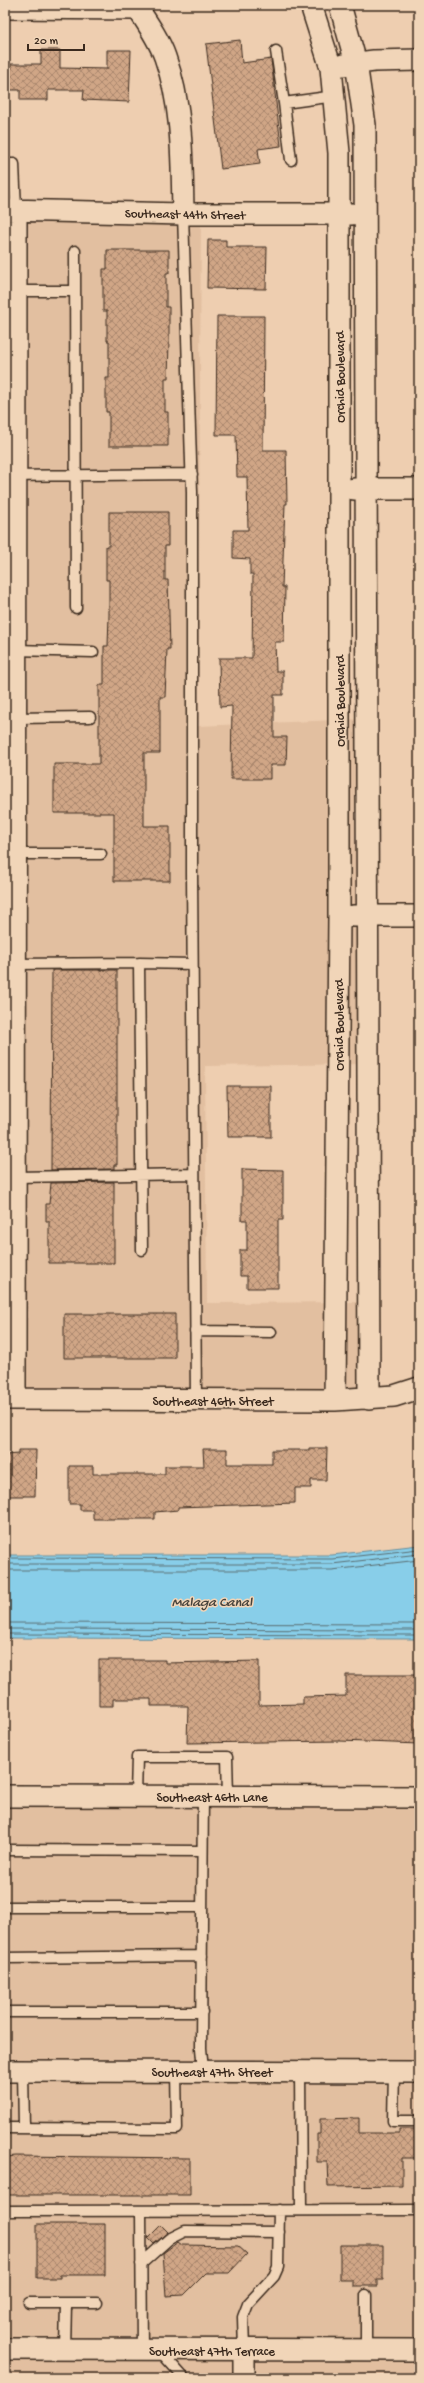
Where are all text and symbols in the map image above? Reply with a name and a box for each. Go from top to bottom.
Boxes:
scale bar [28,26,84,52]
text: 20 m [34,35,59,49]
street label: Southeast 44th Street [125,207,247,224]
street label: Orchid Boulevard [334,330,349,423]
street label: Orchid Boulevard [334,654,349,747]
street label: Orchid Boulevard [333,978,348,1071]
street label: Southeast 46th Street [152,1395,275,1410]
water label: Malaga Canal [172,1595,253,1612]
street label: Southeast 46th Lane [156,1791,268,1806]
street label: Southeast 47th Street [151,2066,274,2081]
street label: Southeast 47th Terrace [149,2345,275,2360]

